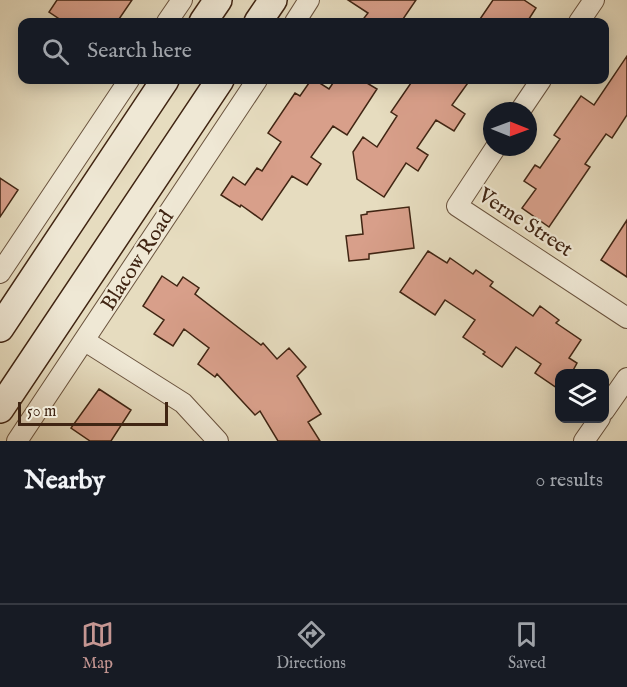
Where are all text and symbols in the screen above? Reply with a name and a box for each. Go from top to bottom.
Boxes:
search box [18,18,609,84]
icon: search [39,35,72,68]
text: Search here [87,37,192,65]
north arrow [483,102,537,156]
street label: Verne Street [472,182,577,264]
street label: Blacow Road [95,205,181,316]
map controls [555,369,609,423]
button: layers [555,369,609,423]
scale bar [18,399,168,426]
text: 50 m [27,402,56,422]
text: Nearby [24,464,105,497]
text: 0 results [536,468,603,493]
tab: Map [81,618,114,674]
tab: Directions [276,618,346,674]
tab: Saved [508,618,546,674]

